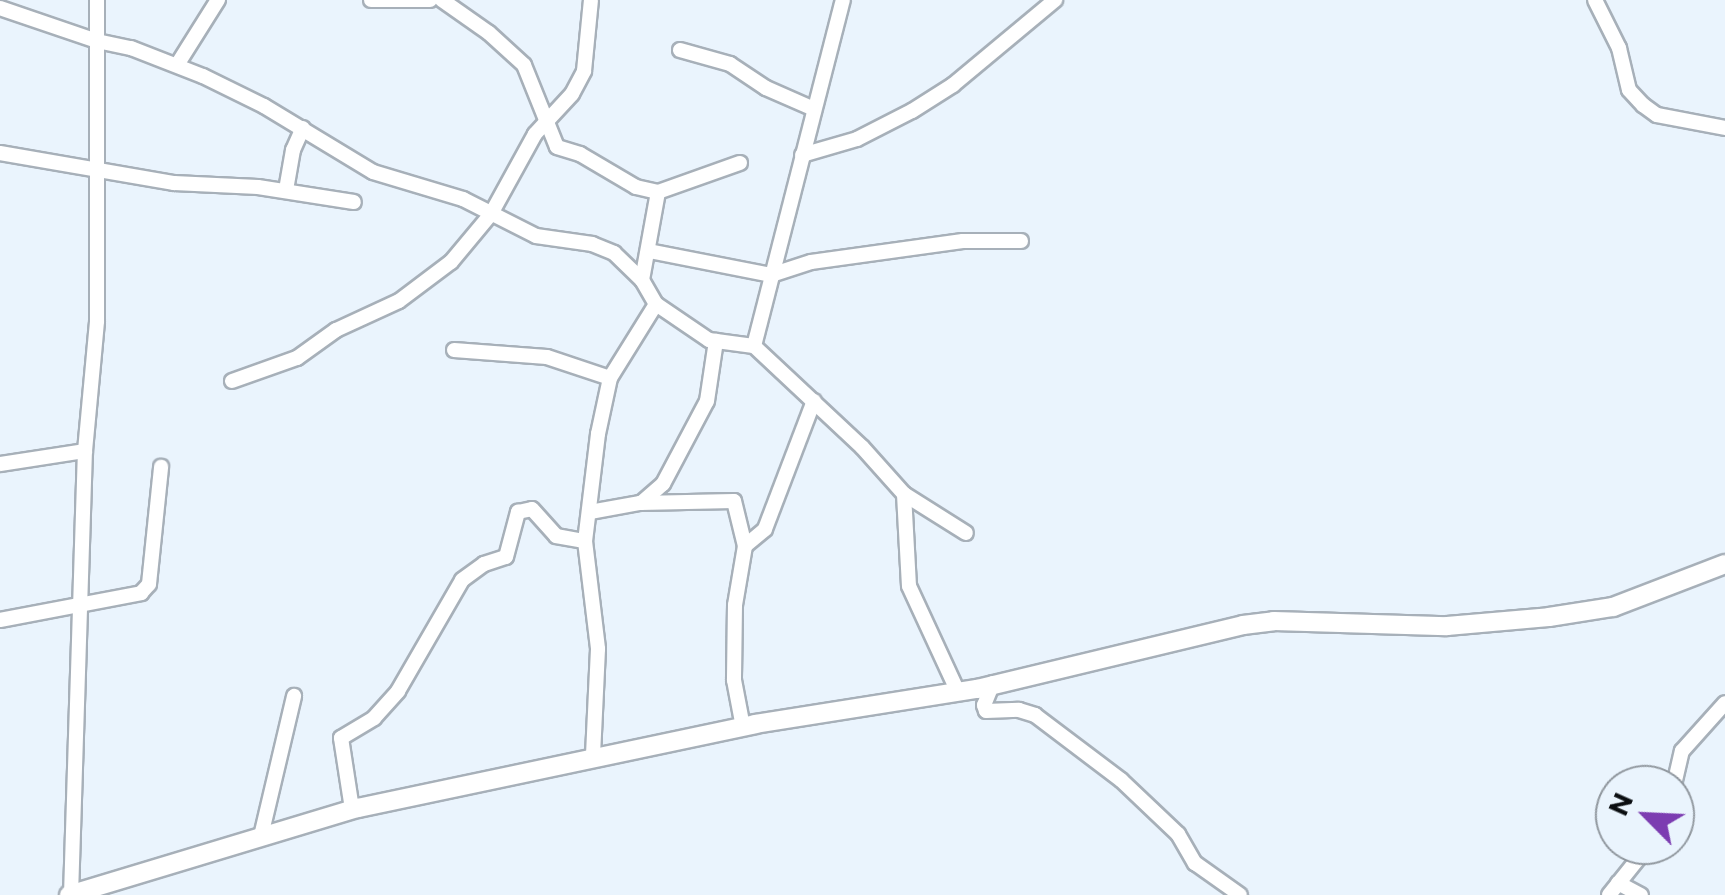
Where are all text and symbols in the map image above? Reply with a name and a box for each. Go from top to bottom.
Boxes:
north arrow [1595,765,1695,865]
text: N [1600,787,1639,820]

